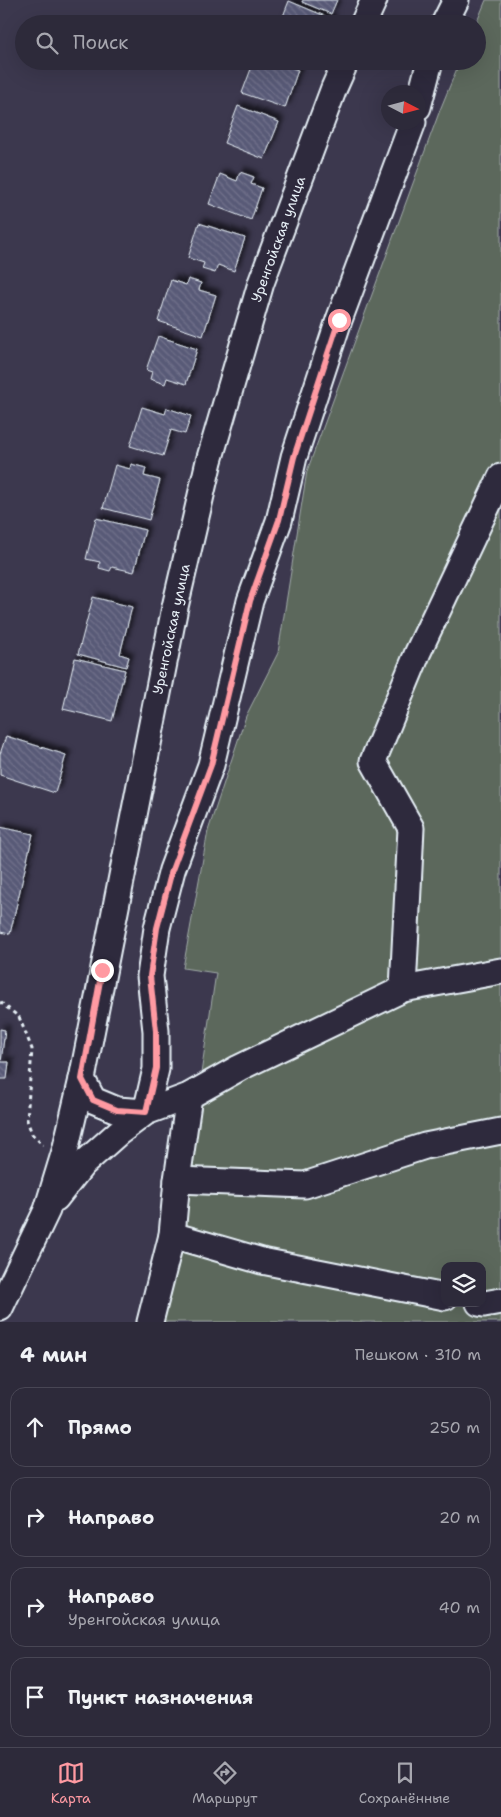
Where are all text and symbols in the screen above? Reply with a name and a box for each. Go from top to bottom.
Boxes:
search box [15,15,486,70]
icon: search [33,29,61,57]
text: Поиск [73,30,128,55]
north arrow [381,85,426,130]
street label: Уренгойская улица [247,173,309,305]
route start [328,309,351,332]
street label: Уренгойская улица [148,562,194,696]
route end [91,959,114,982]
map controls [441,1262,486,1307]
button: layers [441,1262,486,1307]
text: 4 мин [20,1341,87,1369]
text: Пешком · 310 m [355,1344,481,1365]
icon: ahead [21,1413,49,1441]
text: Прямо [68,1415,132,1440]
text: 250 m [429,1417,480,1438]
icon: right [21,1503,49,1531]
text: Направо [68,1505,154,1530]
text: 20 m [439,1507,480,1528]
text: Направо [68,1584,154,1609]
icon: right [21,1593,49,1621]
text: 40 m [438,1597,480,1618]
text: Уренгойская улица [68,1609,220,1630]
icon: arrive [21,1683,49,1711]
text: Пункт назначения [68,1685,253,1710]
tab: Карта [51,1759,91,1807]
tab: Маршрут [192,1759,257,1807]
tab: Сохранённые [359,1759,450,1807]

